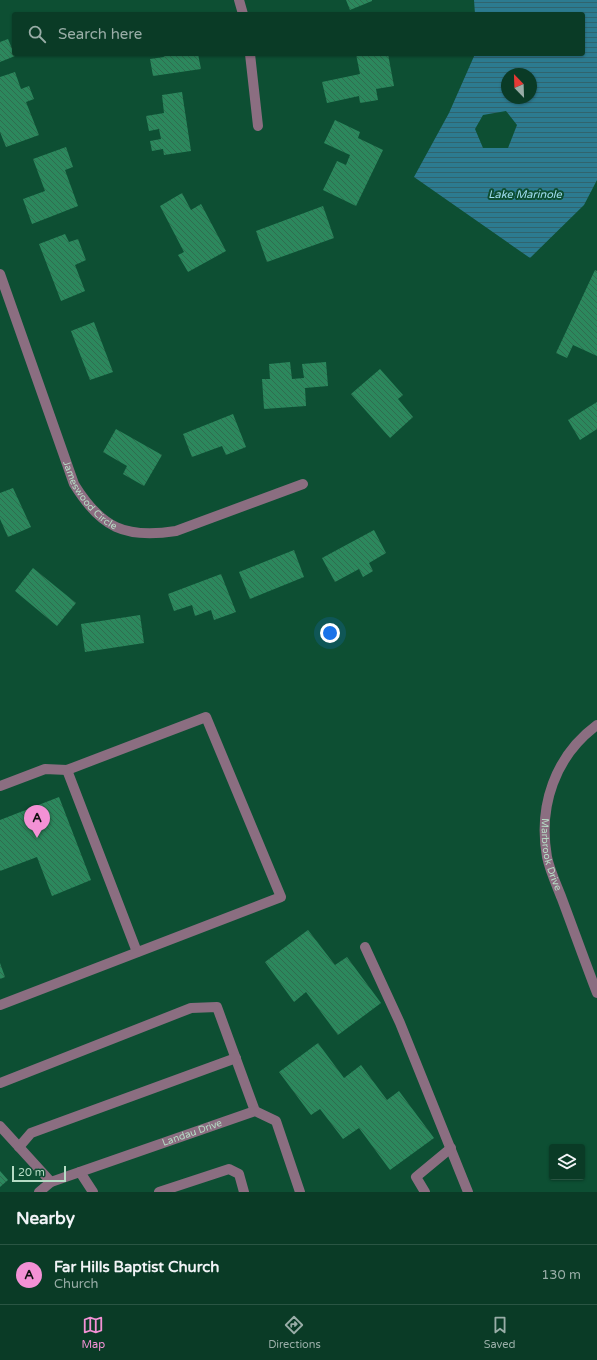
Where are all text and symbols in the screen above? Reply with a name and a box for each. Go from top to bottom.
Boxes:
search box [12,12,585,56]
icon: search [26,23,48,45]
text: Search here [58,25,142,43]
north arrow [501,68,537,104]
water label: Lake Marinole [488,188,563,201]
street label: Jameswood Circle [60,459,119,533]
your location [320,623,340,643]
pin: A [24,805,50,838]
street label: Marbrook Drive [539,818,564,893]
street label: Landau Drive [160,1117,224,1149]
map controls [549,1144,585,1180]
button: layers [549,1144,585,1180]
scale bar [12,1164,66,1183]
text: 20 m [18,1166,45,1179]
text: Nearby [16,1208,75,1229]
text: Far Hills Baptist Church [54,1258,219,1276]
text: A [24,1267,34,1283]
text: 130 m [541,1267,581,1283]
text: Church [54,1276,98,1292]
tab: Map [81,1314,105,1351]
tab: Directions [268,1314,321,1351]
tab: Saved [484,1314,516,1351]

